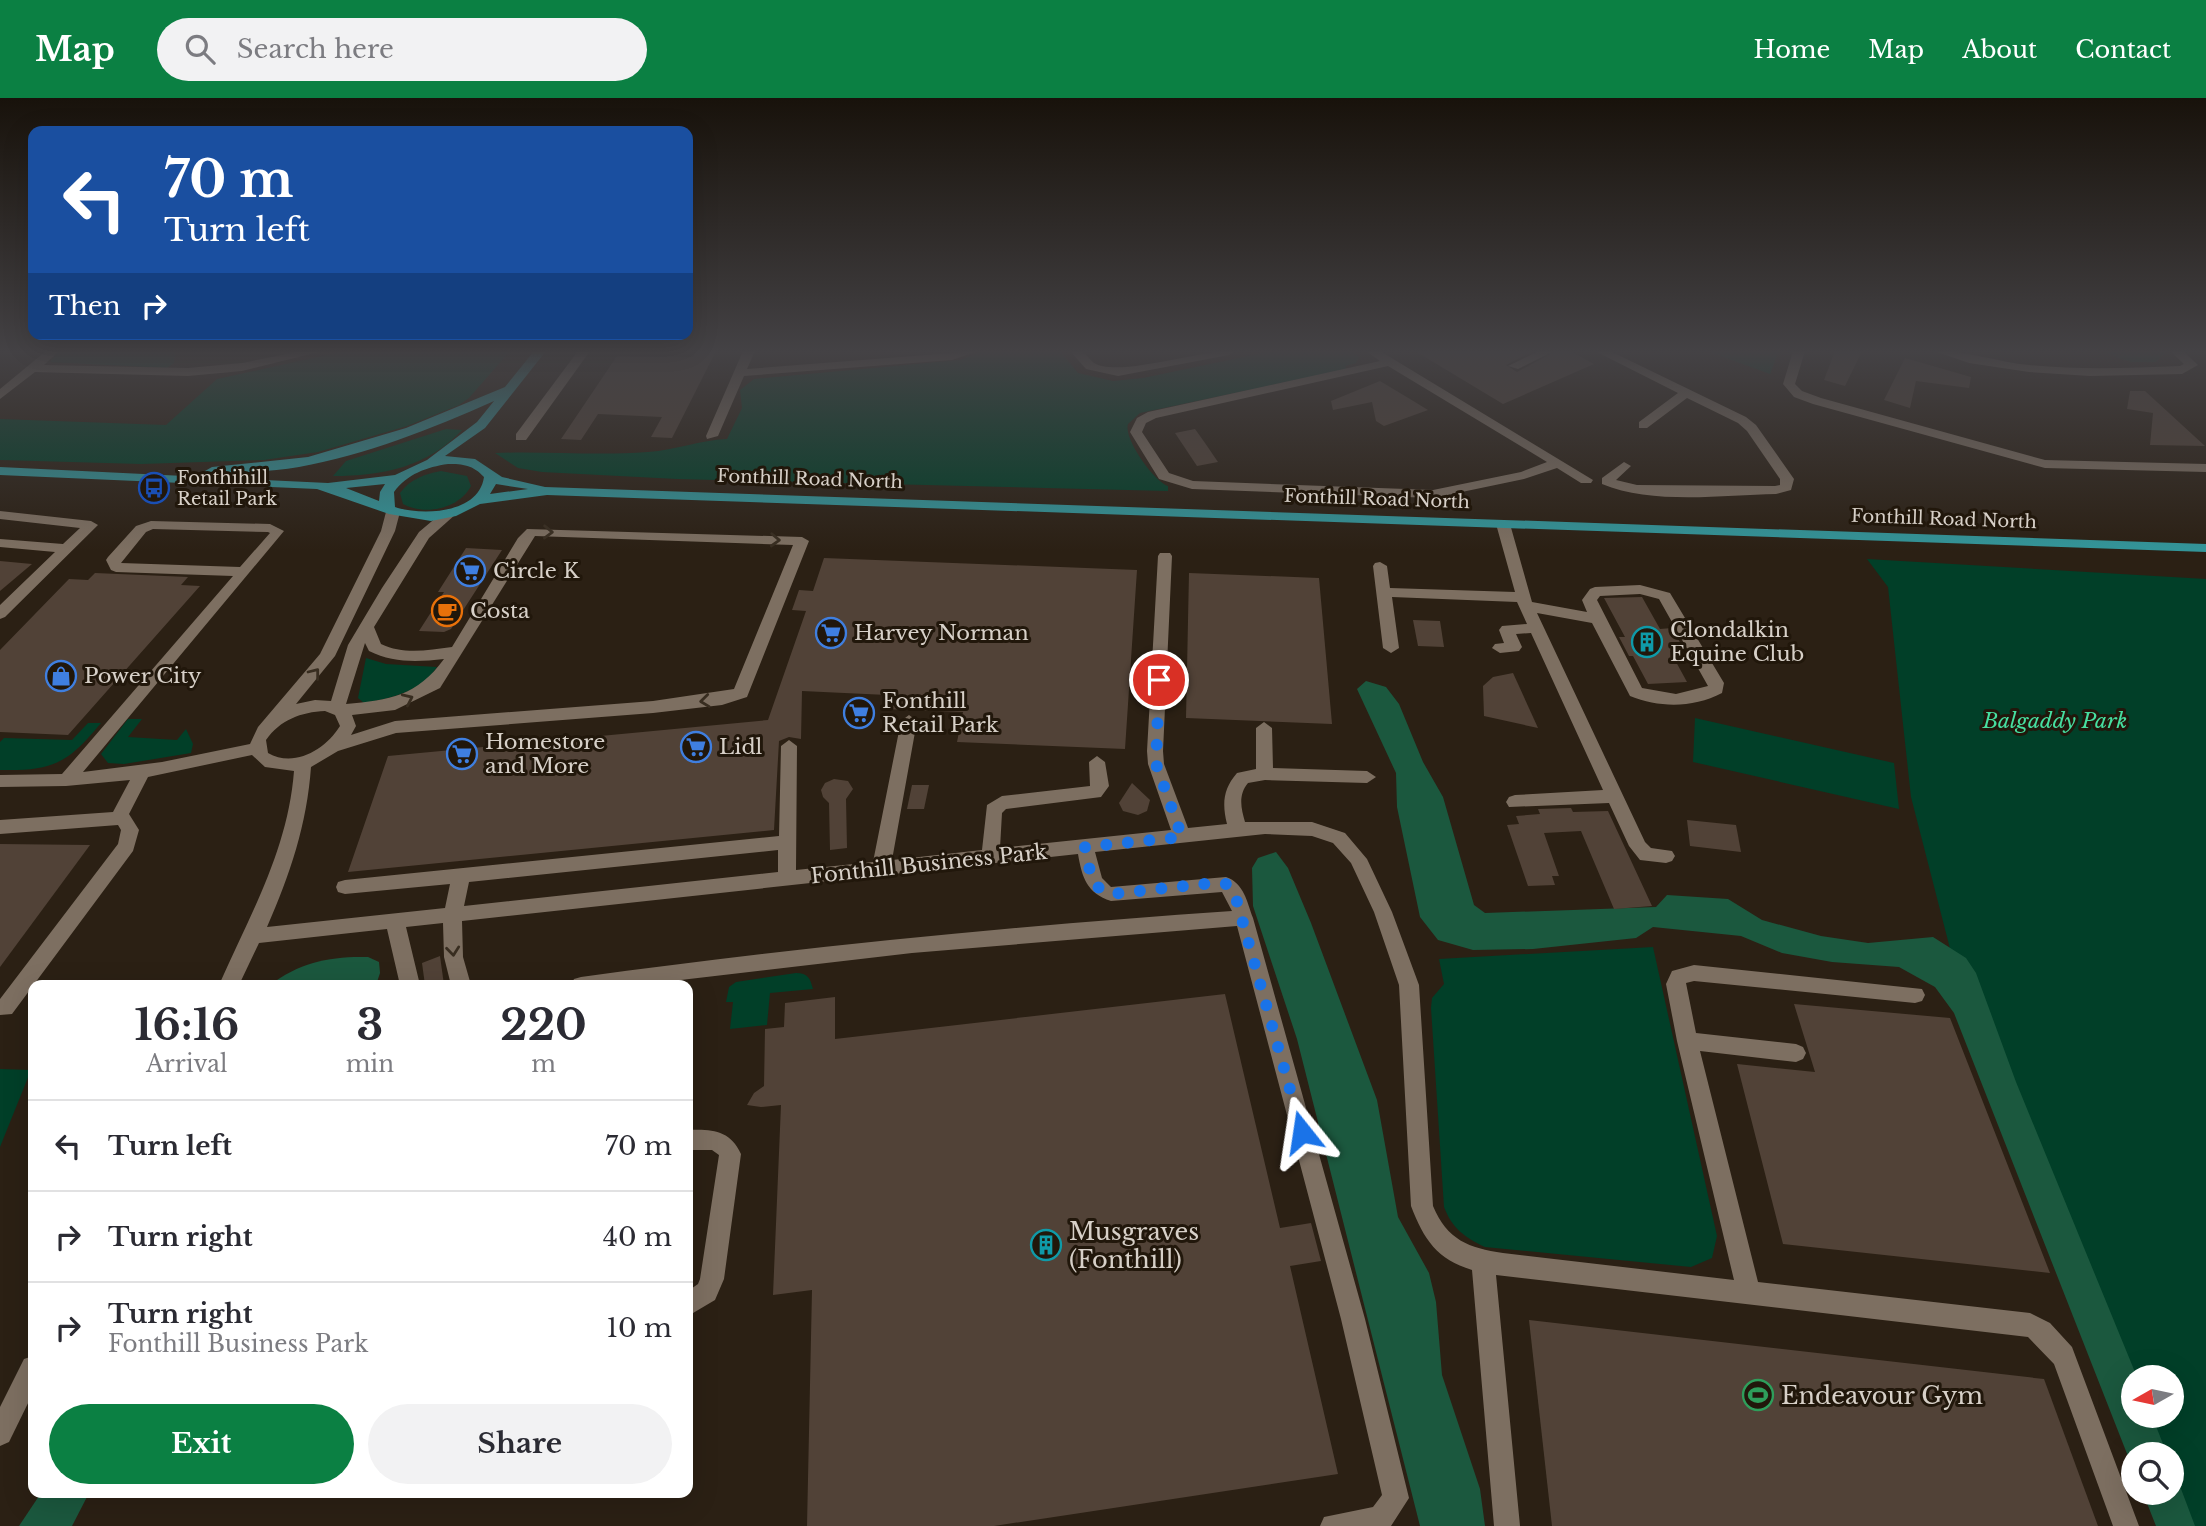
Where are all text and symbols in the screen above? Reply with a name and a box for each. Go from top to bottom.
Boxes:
search box [157,18,647,81]
text: Map [35,29,115,70]
icon: search [181,30,219,68]
text: Search here [237,33,394,65]
text: Home [1754,35,1830,64]
text: Map [1868,35,1924,64]
text: About [1962,35,2037,64]
text: Contact [2075,35,2171,64]
text: 70 m [164,149,294,210]
icon: left [49,154,140,245]
text: Turn left [164,210,310,250]
icon: right [135,287,173,325]
text: Then [49,290,121,322]
street label: Fonthill Road North [717,465,903,493]
place label: Fonthihill Retail Park [177,467,277,510]
bus stop icon: Fonthihill Retail Park [137,471,171,505]
street label: Fonthill Road North [1284,485,1470,513]
street label: Fonthill Road North [1851,505,2037,533]
one-way arrow [543,524,554,539]
one-way arrow [770,532,781,547]
supermarket icon: Circle K [453,554,487,588]
place label: Circle K [493,558,580,584]
cafe icon: Costa [430,594,464,628]
place label: Costa [470,598,530,624]
supermarket icon: Harvey Norman [814,616,848,650]
place label: Clondalkin Equine Club [1670,617,1804,667]
place label: Harvey Norman [854,620,1029,646]
building icon: Clondalkin Equine Club [1630,625,1664,659]
pin [1129,650,1189,710]
shop icon: Power City [44,659,78,693]
icon: arrive [1140,661,1178,699]
place label: Power City [84,663,202,689]
one-way arrow [306,668,319,680]
place label: Fonthill Retail Park [882,688,999,738]
one-way arrow [401,693,413,707]
one-way arrow [699,693,711,708]
supermarket icon: Fonthill Retail Park [842,696,876,730]
park label: Balgaddy Park [1982,708,2127,734]
place label: Homestore and More [485,729,605,779]
supermarket icon: Lidl [679,730,713,764]
place label: Lidl [719,734,763,760]
supermarket icon: Homestore and More [445,737,479,771]
street label: Fonthill Business Park [809,839,1049,889]
one-way arrow [446,945,461,956]
text: 16:16 [134,999,239,1051]
text: 3 [356,999,383,1051]
text: 220 [500,999,587,1051]
text: Arrival [146,1050,228,1078]
text: min [346,1050,394,1078]
text: m [531,1050,556,1078]
position arrow [1265,1095,1339,1169]
icon: left [49,1127,87,1165]
text: Turn left [108,1130,232,1162]
text: 70 m [605,1130,672,1162]
place label: Musgraves (Fonthill) [1069,1217,1199,1274]
icon: right [49,1218,87,1256]
text: Turn right [108,1221,253,1253]
text: 40 m [603,1221,672,1253]
building icon: Musgraves (Fonthill) [1029,1228,1063,1262]
text: Turn right [108,1298,253,1330]
icon: right [49,1309,87,1347]
text: 10 m [606,1312,672,1344]
text: Fonthill Business Park [108,1330,368,1358]
north arrow [2121,1365,2184,1428]
map controls [2121,1365,2184,1505]
sports icon: Endeavour Gym [1741,1378,1775,1412]
place label: Endeavour Gym [1781,1381,1983,1410]
button: Exit [49,1404,354,1484]
button: Share [368,1404,672,1484]
button: search [2121,1442,2184,1505]

